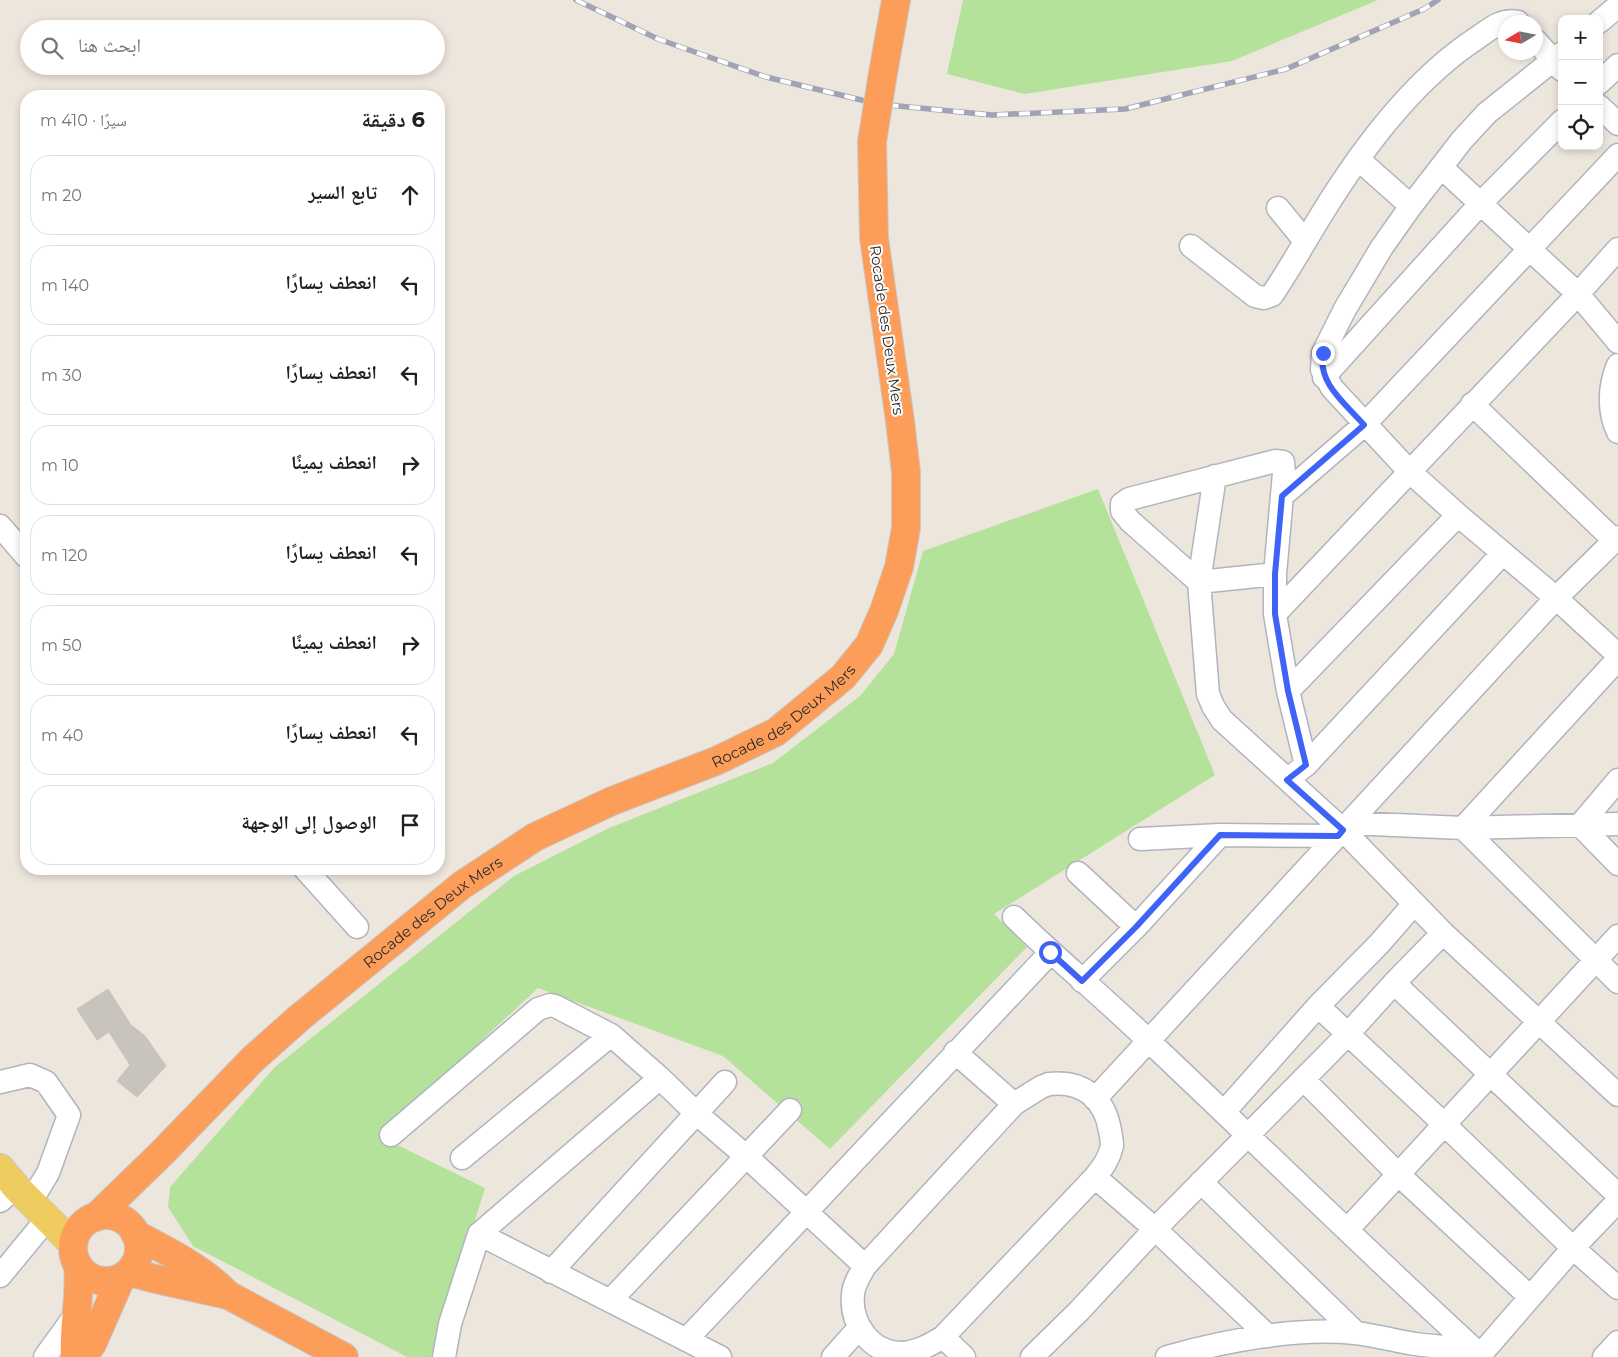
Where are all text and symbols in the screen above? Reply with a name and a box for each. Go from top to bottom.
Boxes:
north arrow [1498,15,1543,60]
map controls [1558,15,1603,150]
button: + [1558,15,1603,60]
search box [20,20,445,75]
icon: search [38,34,66,62]
text: ابحث هنا [78,34,141,57]
button: − [1558,60,1603,105]
button: locate [1558,105,1603,150]
text: 6 دقيقة [362,107,425,132]
text: سيرًا · 410 m [40,111,127,130]
text: تابع السير [308,181,377,204]
icon: ahead [396,181,424,209]
text: 20 m [41,186,82,205]
street label: Rocade des Deux Mers [866,244,908,416]
text: انعطف يسارًا [285,271,377,294]
icon: left [396,271,424,299]
text: 140 m [41,276,89,295]
route end [1312,342,1335,365]
text: انعطف يسارًا [285,361,377,384]
icon: left [396,361,424,389]
text: 30 m [41,366,82,385]
text: انعطف يمينًا [291,451,377,474]
icon: right [396,451,424,479]
text: 10 m [41,456,79,475]
text: انعطف يسارًا [285,541,377,564]
icon: left [396,541,424,569]
text: 120 m [41,546,88,565]
text: انعطف يمينًا [291,631,377,654]
icon: right [396,631,424,659]
text: 50 m [41,636,82,655]
street label: Rocade des Deux Mers [708,660,859,771]
text: انعطف يسارًا [285,721,377,744]
icon: left [396,721,424,749]
text: 40 m [41,726,83,745]
text: الوصول إلى الوجهة [241,811,377,834]
icon: arrive [396,811,424,839]
street label: Rocade des Deux Mers [359,852,506,972]
route start [1039,941,1062,964]

